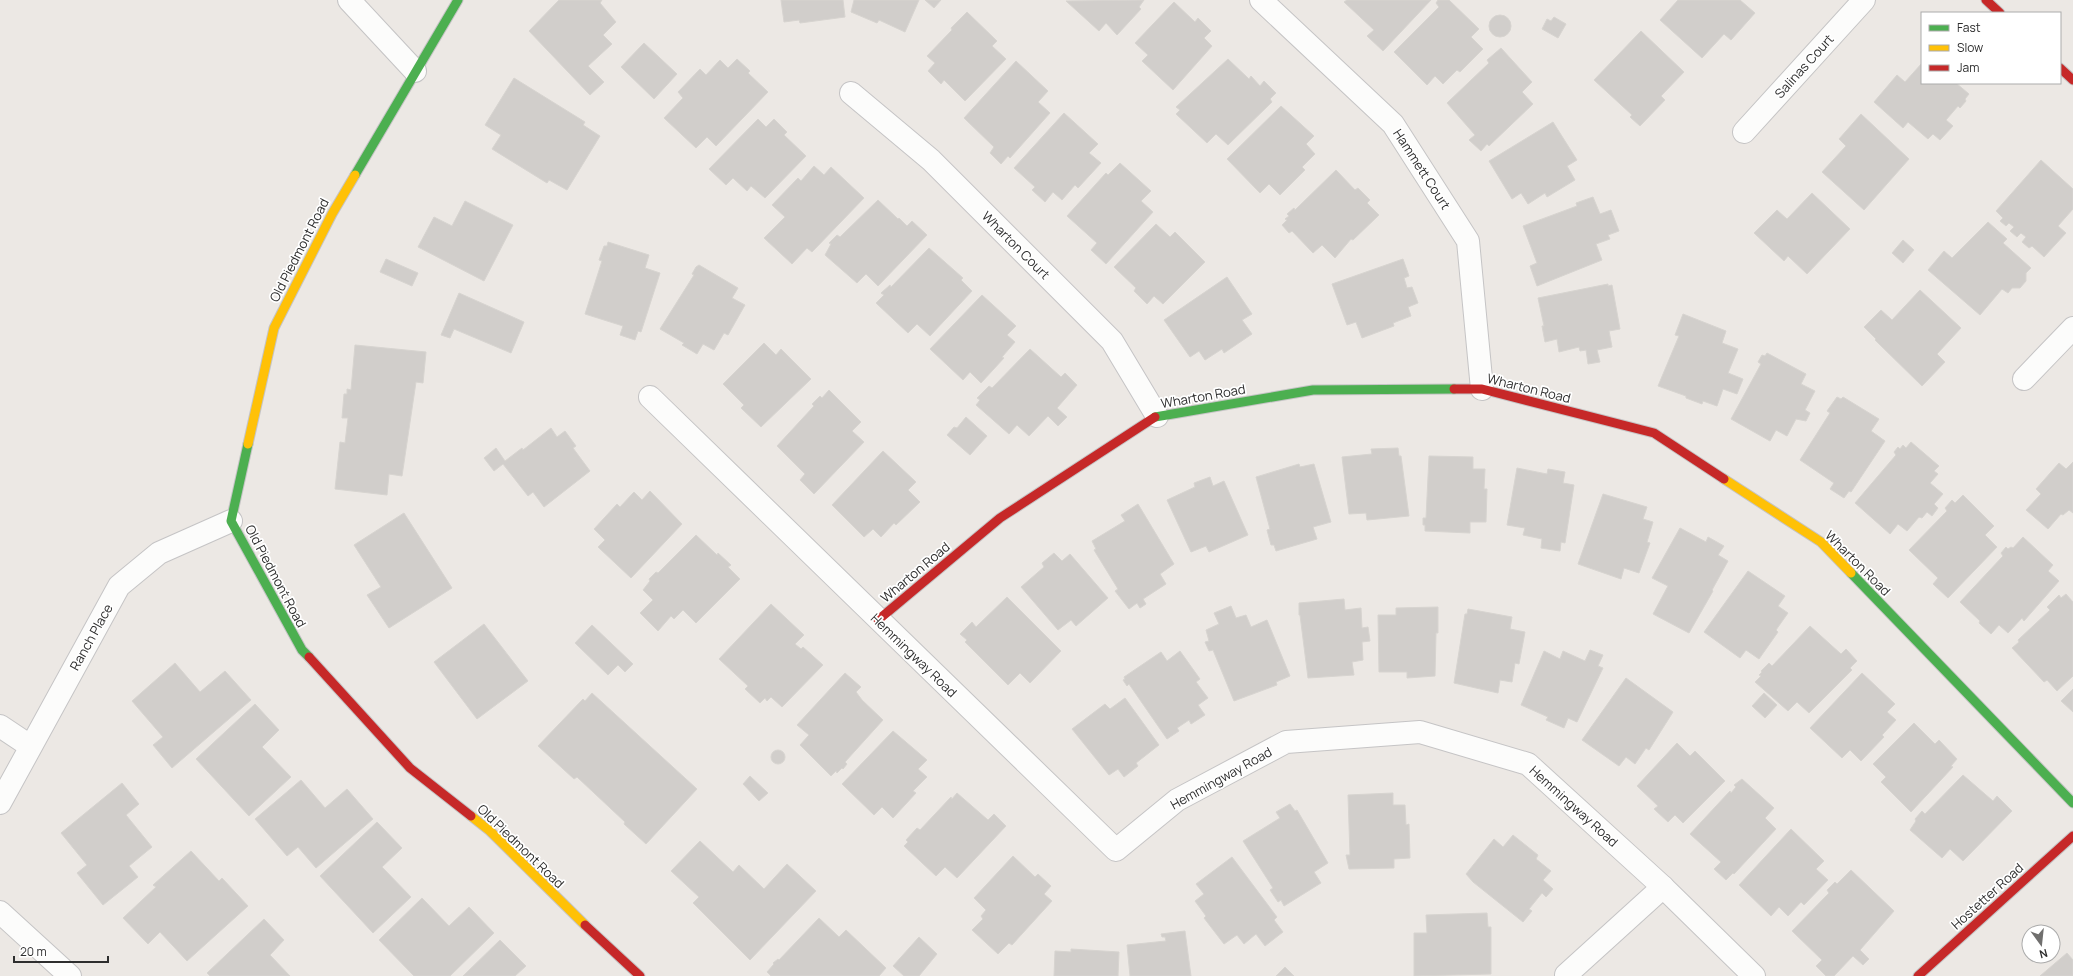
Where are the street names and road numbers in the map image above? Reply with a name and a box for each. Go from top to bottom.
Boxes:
street label: Salinas Court [1770,30,1838,102]
street label: Hammett Court [1389,125,1455,213]
street label: Old Piedmont Road [265,195,333,305]
street label: Wharton Court [978,207,1054,283]
street label: Wharton Road [1485,369,1573,407]
street label: Wharton Road [1159,380,1247,412]
street label: Old Piedmont Road [241,521,311,631]
street label: Wharton Road [1821,526,1895,600]
street label: Wharton Road [876,538,954,606]
street label: Ranch Place [65,600,117,673]
street label: Hemmingway Road [867,609,961,701]
street label: Hemmingway Road [1167,743,1275,813]
street label: Hemmingway Road [1526,761,1622,851]
street label: Old Piedmont Road [474,800,568,892]
street label: Hostetter Road [1947,859,2027,933]

